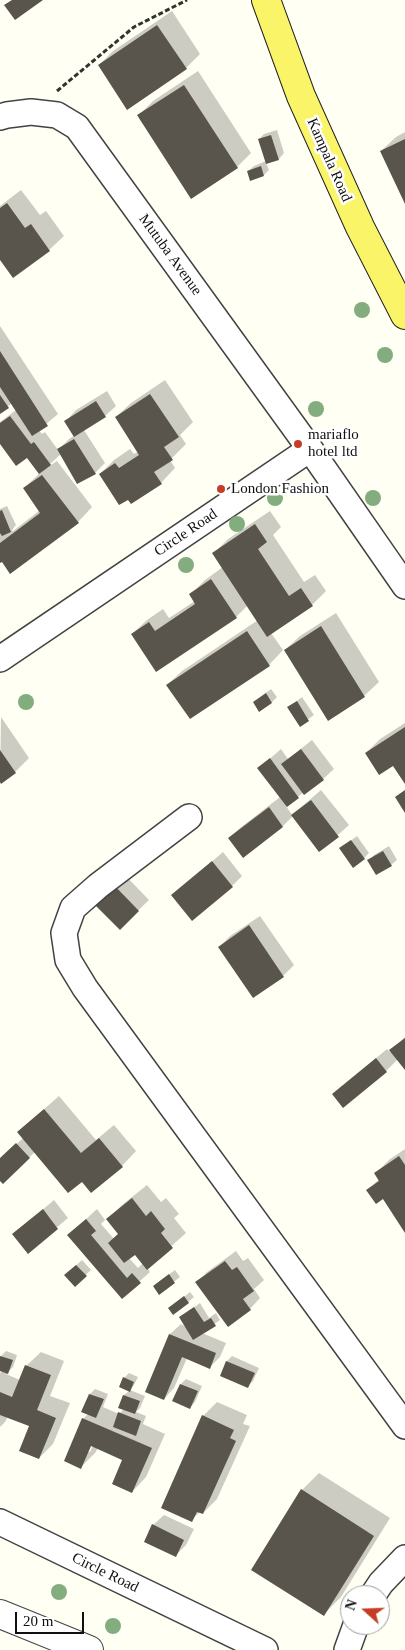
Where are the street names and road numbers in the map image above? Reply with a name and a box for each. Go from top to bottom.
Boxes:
street label: Kampala Road [303,115,355,205]
street label: Mutuba Avenue [135,211,205,299]
street label: Circle Road [151,505,221,561]
street label: Circle Road [69,1549,141,1597]

